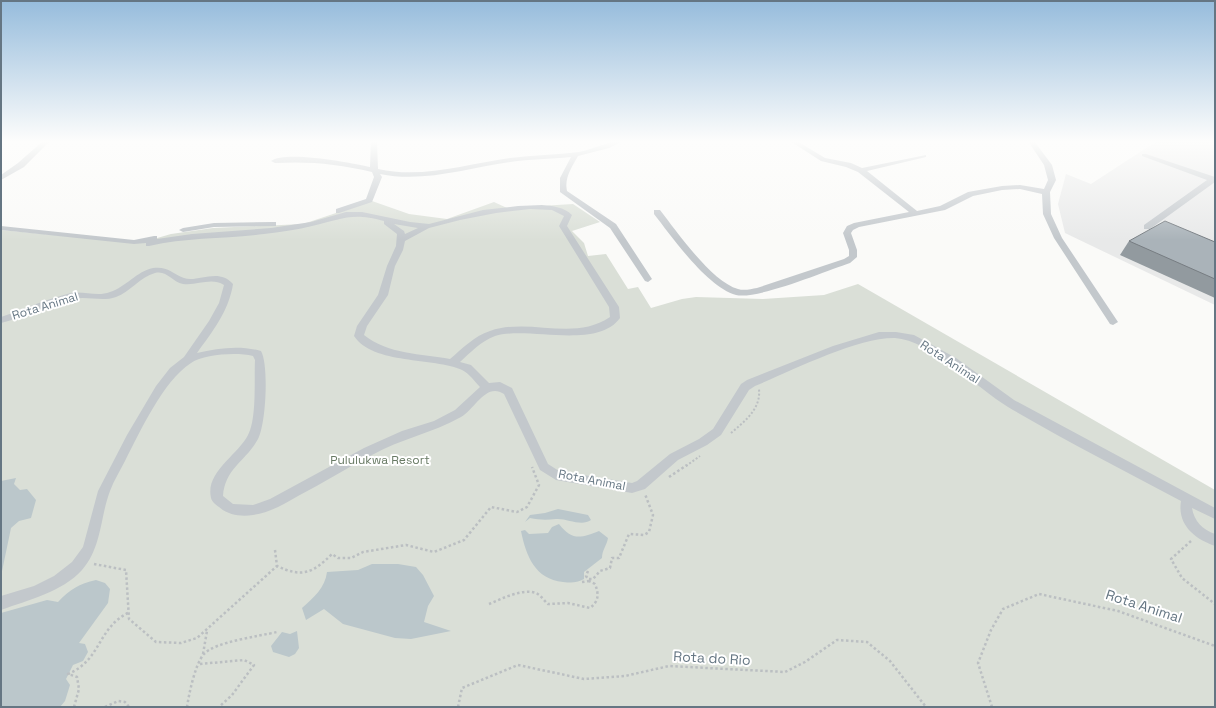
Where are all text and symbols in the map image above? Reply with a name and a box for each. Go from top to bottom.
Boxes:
street label: Rota Animal [10,288,80,324]
street label: Rota Animal [917,337,983,387]
park label: Pululukwa Resort [330,452,430,468]
street label: Rota Animal [557,466,627,494]
street label: Rota Animal [1103,585,1185,627]
street label: Rota do Rio [673,647,751,669]

